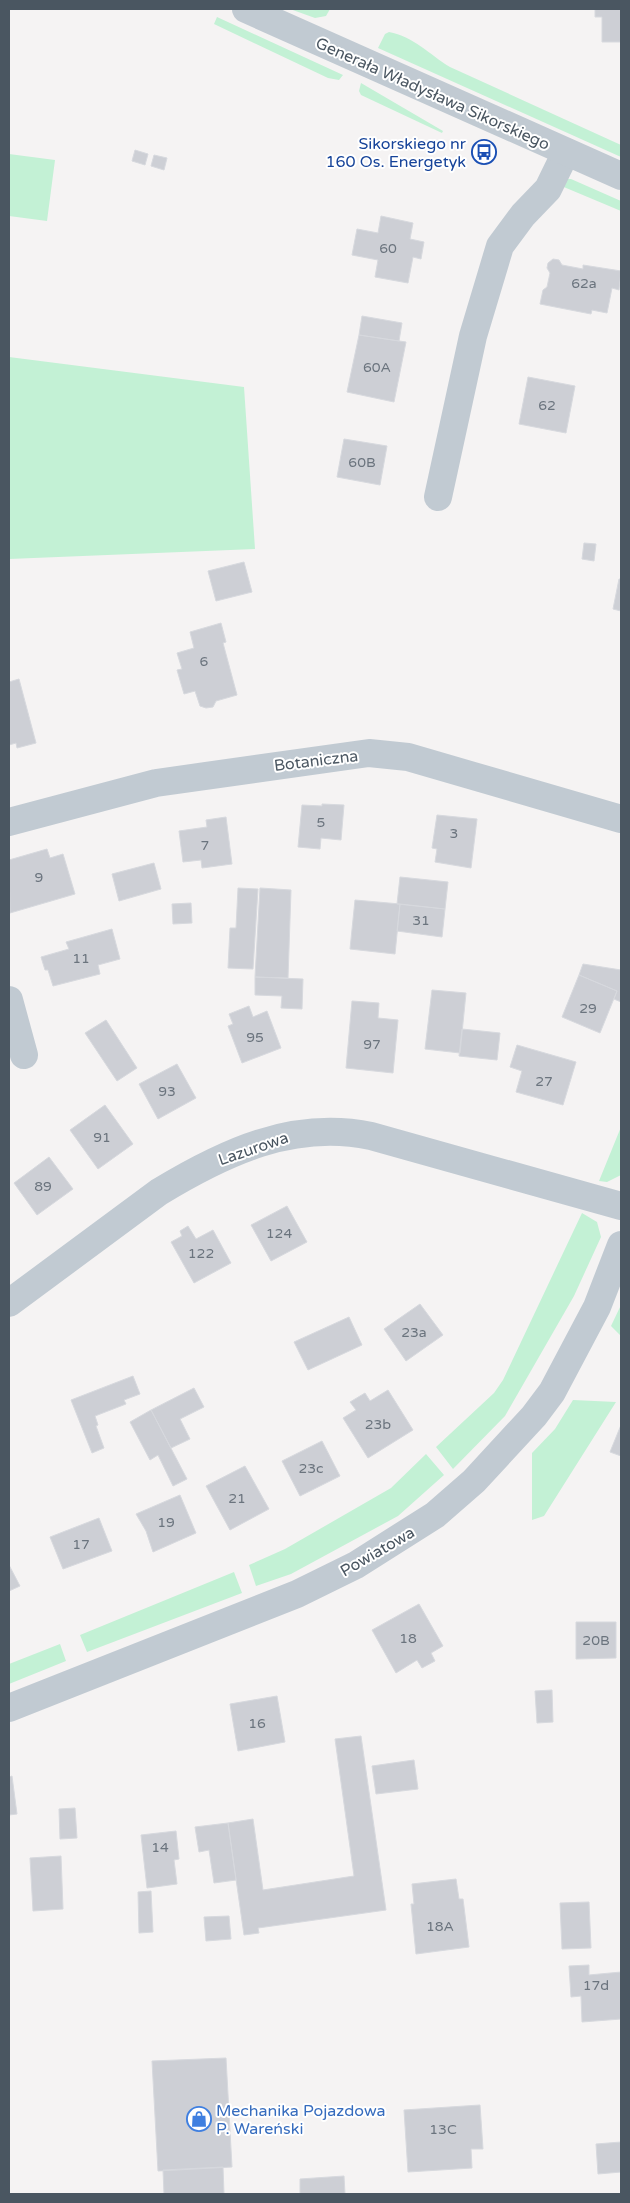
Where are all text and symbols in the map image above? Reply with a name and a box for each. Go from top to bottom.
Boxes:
street label: Generała Władysława Sikorskiego [312,33,553,155]
place label: Sikorskiego nr 160 Os. Energetyk [326,134,467,172]
bus stop icon: Sikorskiego nr 160 Os. Energetyk [471,139,497,165]
house number: 60 [379,240,397,257]
house number: 62a [571,275,597,292]
house number: 60A [363,359,391,376]
house number: 62 [538,397,556,414]
house number: 60B [348,454,376,471]
house number: 6 [200,653,209,670]
street label: Botaniczna [273,746,359,776]
house number: 5 [317,814,325,831]
house number: 3 [450,825,458,842]
house number: 7 [201,837,209,854]
house number: 9 [35,869,43,886]
house number: 31 [412,912,430,929]
house number: 11 [72,950,90,967]
house number: 29 [579,1000,597,1017]
house number: 95 [246,1029,264,1046]
house number: 97 [363,1036,381,1053]
house number: 27 [535,1073,553,1090]
house number: 93 [158,1083,176,1100]
street label: Lazurowa [216,1128,291,1170]
house number: 91 [93,1129,111,1146]
house number: 89 [34,1178,52,1195]
house number: 124 [266,1225,292,1242]
house number: 122 [188,1245,214,1262]
house number: 23a [401,1324,427,1341]
house number: 23b [365,1416,391,1433]
house number: 23c [298,1460,324,1477]
house number: 21 [228,1490,246,1507]
house number: 19 [157,1514,175,1531]
street label: Powiatowa [337,1523,418,1581]
house number: 17 [72,1536,90,1553]
house number: 18 [399,1630,417,1647]
house number: 20B [582,1632,610,1649]
house number: 16 [248,1715,266,1732]
house number: 14 [151,1839,169,1856]
house number: 18A [426,1918,454,1935]
house number: 17d [583,1977,609,1994]
place label: Mechanika Pojazdowa P. Wareński [216,2101,386,2139]
shop icon: Mechanika Pojazdowa P. Wareński [186,2106,212,2132]
house number: 13C [429,2121,457,2138]

